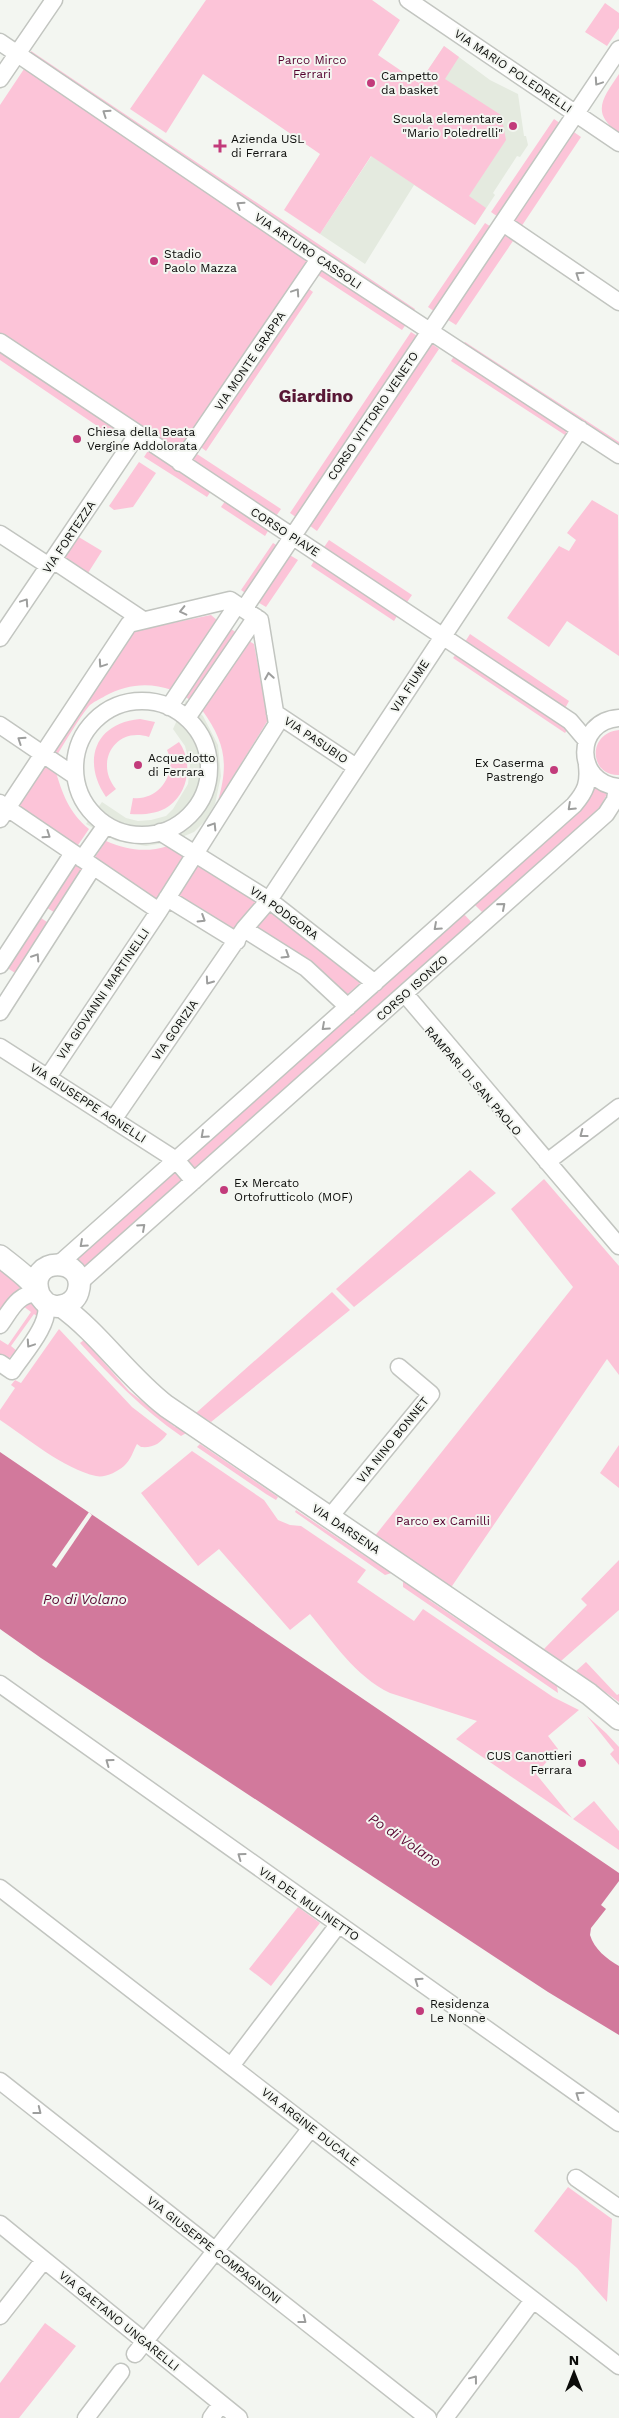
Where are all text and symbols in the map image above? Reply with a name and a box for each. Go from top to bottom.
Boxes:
street label: VIA MARIO POLEDRELLI [451,26,575,116]
park label: Parco Mirco Ferrari [278,53,346,81]
place label: Campetto da basket [381,69,438,97]
one-way arrow [594,76,604,85]
marker: Campetto da basket [365,77,377,89]
one-way arrow [102,110,111,120]
place label: Scuola elementare "Mario Poledrelli" [393,112,503,140]
marker: Scuola elementare "Mario Poledrelli" [507,120,519,132]
place label: Azienda USL di Ferrara [231,132,304,160]
marker: Azienda USL di Ferrara [213,139,227,153]
one-way arrow [236,202,246,211]
street label: VIA ARTURO CASSOLI [252,210,364,292]
place label: Stadio Paolo Mazza [164,247,237,275]
marker: Stadio Paolo Mazza [148,255,160,267]
one-way arrow [575,272,584,281]
one-way arrow [290,289,299,298]
street label: VIA MONTE GRAPPA [212,309,288,413]
street label: CORSO VITTORIO VENETO [325,349,421,483]
district label: Giardino [279,385,354,406]
place label: Chiesa della Beata Vergine Addolorata [87,425,198,453]
marker: Chiesa della Beata Vergine Addolorata [71,433,83,445]
street label: VIA FORTEZZA [40,498,99,576]
street label: CORSO PIAVE [248,504,322,560]
one-way arrow [18,599,28,608]
one-way arrow [178,605,187,616]
street label: VIA FIUME [388,657,432,715]
one-way arrow [99,658,108,668]
one-way arrow [265,671,275,680]
street label: VIA PASUBIO [281,714,351,767]
one-way arrow [17,737,27,746]
place label: Acquedotto di Ferrara [148,751,216,779]
place label: Ex Caserma Pastrengo [475,756,544,784]
marker: Acquedotto di Ferrara [132,759,144,771]
marker: Ex Caserma Pastrengo [548,764,560,776]
one-way arrow [568,801,577,810]
one-way arrow [207,822,216,831]
one-way arrow [42,829,51,838]
street label: VIA PODGORA [247,883,321,943]
one-way arrow [496,903,505,912]
one-way arrow [197,913,206,923]
one-way arrow [433,921,442,930]
street label: VIA GIOVANNI MARTINELLI [54,926,152,1062]
one-way arrow [280,949,289,959]
street label: CORSO ISONZO [373,952,451,1024]
one-way arrow [29,953,39,962]
one-way arrow [206,975,215,985]
street label: VIA GORIZIA [149,997,201,1063]
one-way arrow [322,1021,331,1030]
street label: RAMPARI DI SAN PAOLO [422,1023,524,1139]
street label: VIA GIUSEPPE AGNELLI [27,1060,149,1146]
one-way arrow [200,1129,209,1138]
one-way arrow [580,1129,589,1137]
place label: Ex Mercato Ortofrutticolo (MOF) [234,1176,353,1204]
marker: Ex Mercato Ortofrutticolo (MOF) [218,1184,230,1196]
one-way arrow [136,1224,145,1233]
one-way arrow [79,1238,88,1247]
one-way arrow [27,1339,36,1348]
street label: VIA NINO BONNET [354,1394,432,1486]
street label: VIA DARSENA [309,1501,383,1557]
park label: Parco ex Camilli [396,1514,490,1528]
water label: Po di Volano [43,1591,127,1607]
place label: CUS Canottieri Ferrara [486,1749,572,1777]
marker: CUS Canottieri Ferrara [576,1757,588,1769]
one-way arrow [105,1759,115,1768]
water label: Po di Volano [366,1810,444,1870]
one-way arrow [238,1853,247,1862]
street label: VIA DEL MULINETTO [256,1864,362,1944]
one-way arrow [414,1978,424,1987]
place label: Residenza Le Nonne [430,1997,490,2025]
marker: Residenza Le Nonne [414,2005,426,2017]
street label: VIA ARGINE DUCALE [259,2085,362,2169]
one-way arrow [575,2092,585,2101]
one-way arrow [32,2106,41,2114]
street label: VIA GIUSEPPE COMPAGNONI [144,2193,284,2307]
street label: VIA GAETANO UNGARELLI [56,2268,182,2374]
one-way arrow [297,2315,306,2323]
north arrow [549,2348,599,2398]
text: N [569,2352,579,2368]
one-way arrow [468,2375,477,2385]

